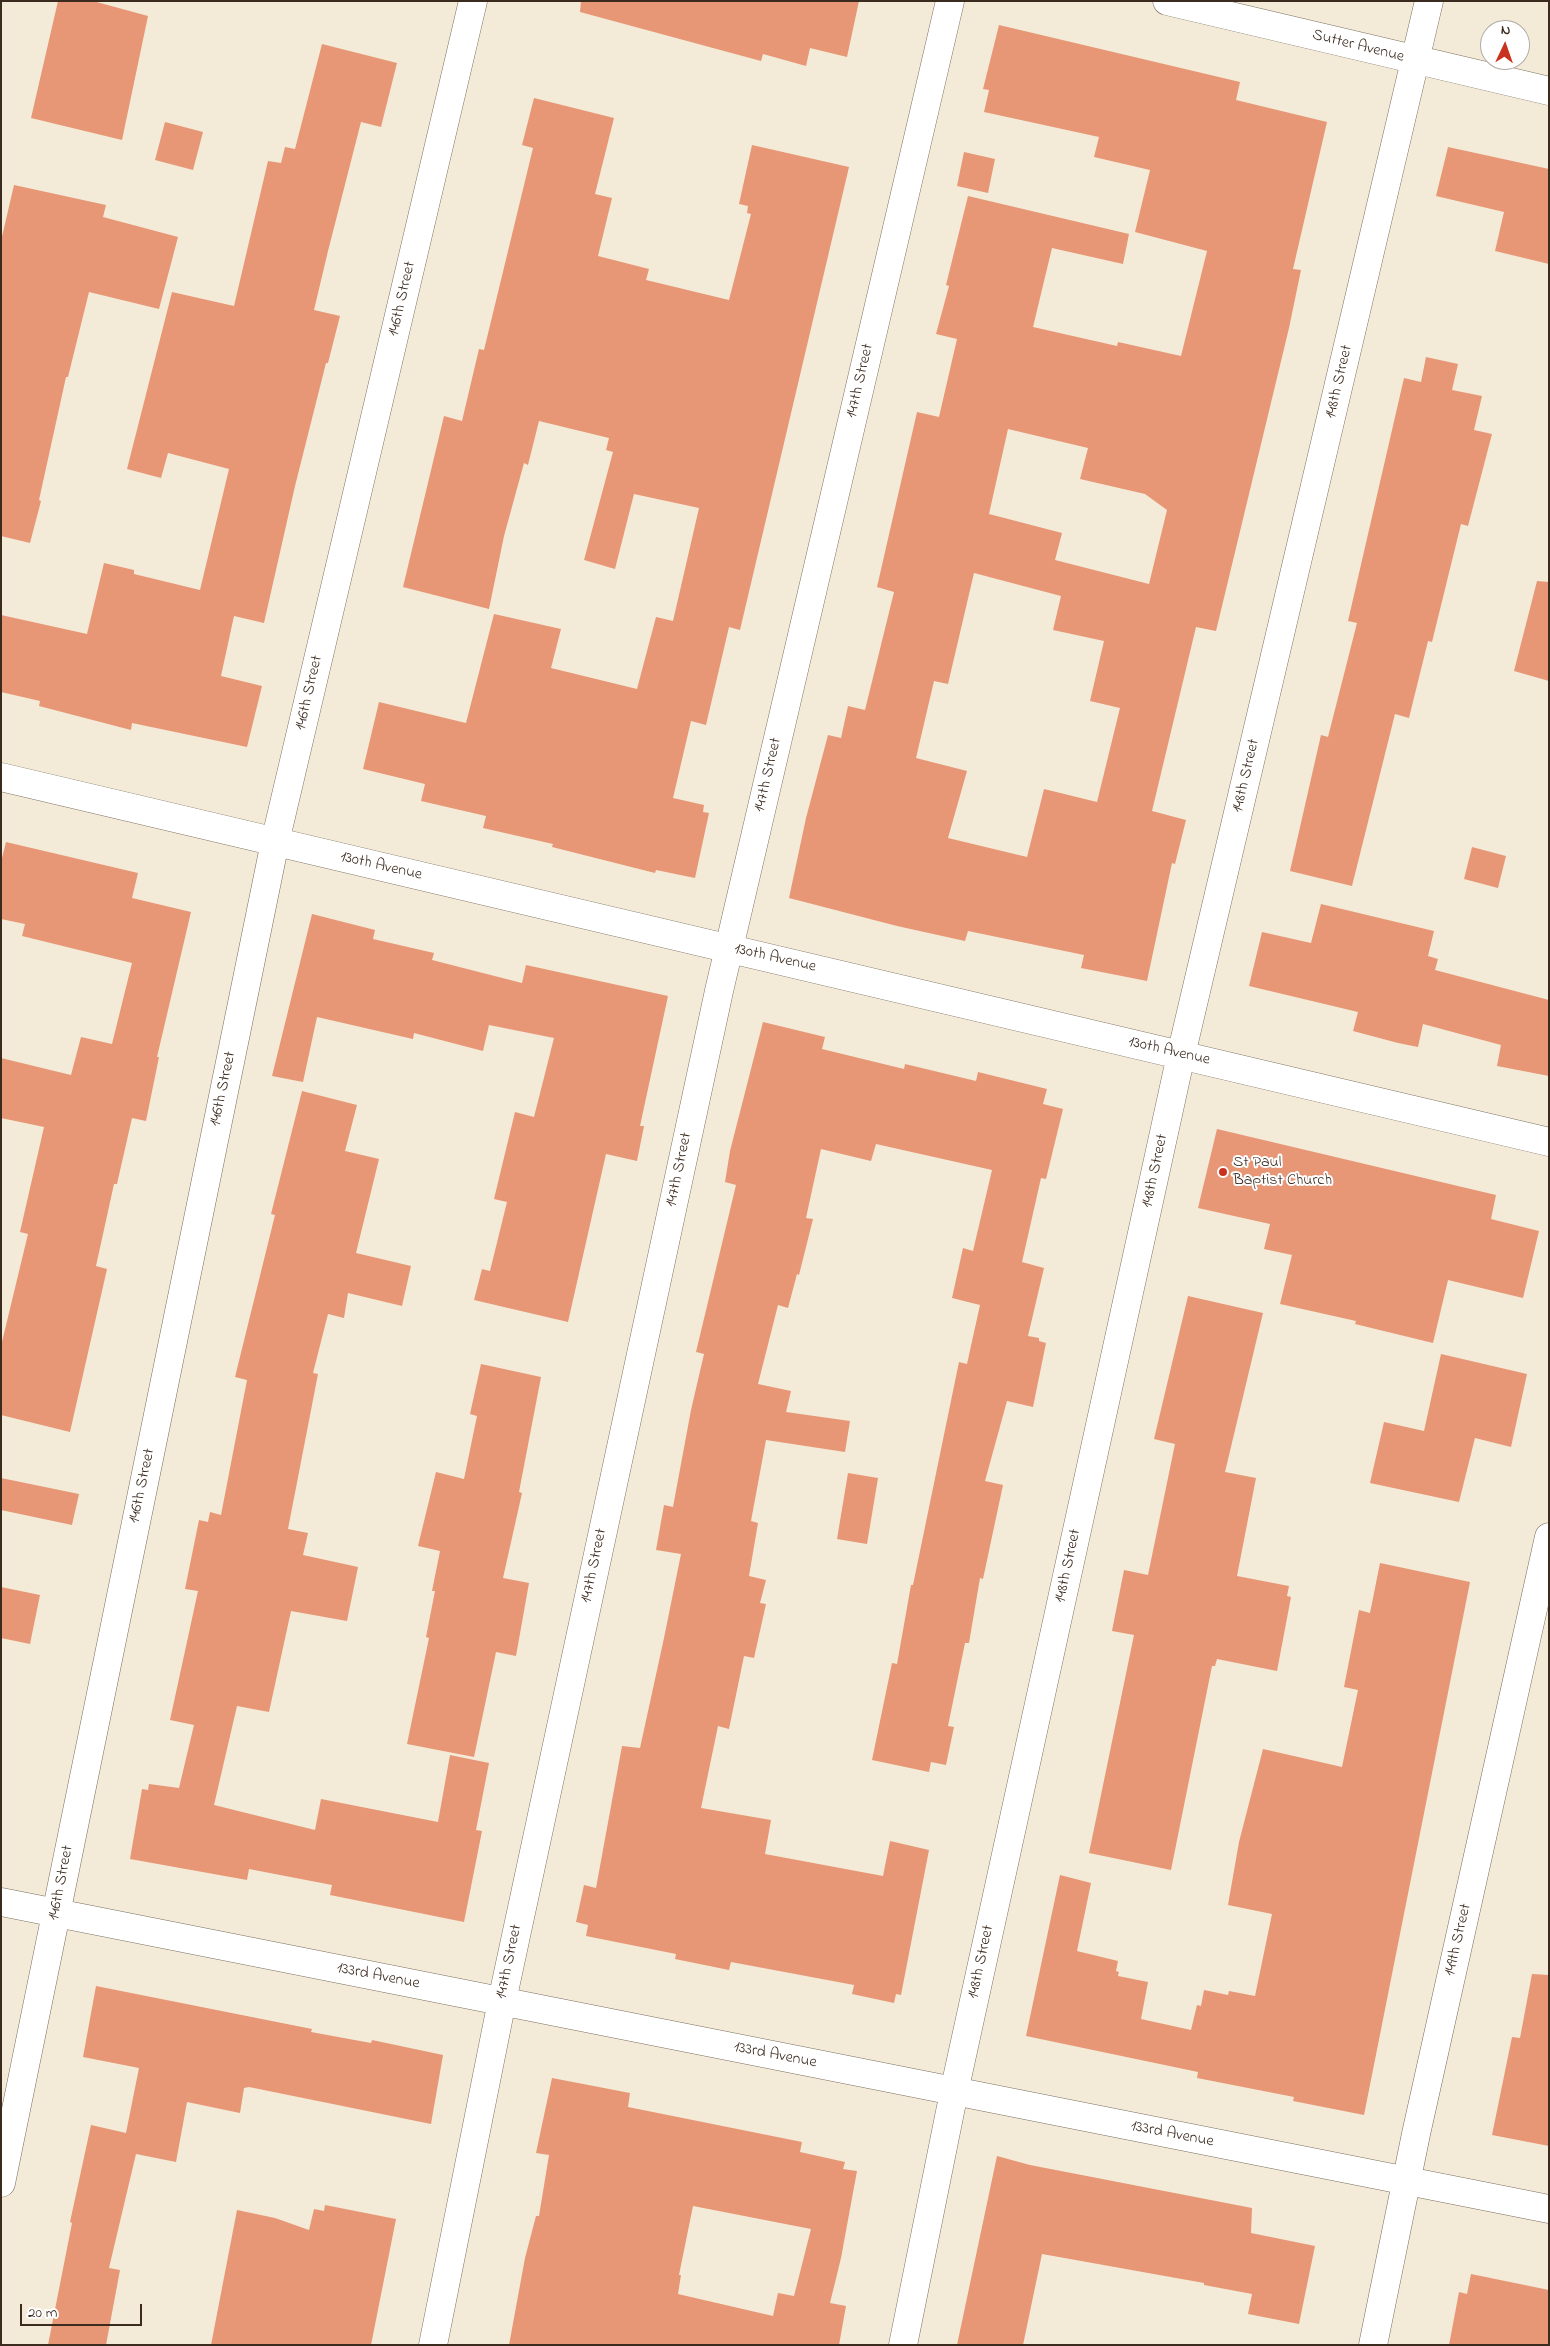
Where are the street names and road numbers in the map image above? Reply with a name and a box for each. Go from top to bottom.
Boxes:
street label: Sutter Avenue [1310,26,1406,68]
street label: 146th Street [385,260,421,338]
street label: 147th Street [843,342,879,420]
street label: 148th Street [1322,343,1358,421]
street label: 146th Street [292,654,328,732]
street label: 147th Street [751,736,787,814]
street label: 148th Street [1229,737,1265,815]
street label: 130th Avenue [338,848,424,886]
street label: 130th Avenue [732,940,818,978]
street label: 130th Avenue [1126,1033,1212,1071]
street label: 146th Street [207,1050,241,1128]
street label: 147th Street [663,1131,697,1209]
street label: 148th Street [1139,1132,1173,1210]
street label: 146th Street [126,1447,160,1525]
street label: 147th Street [578,1527,612,1605]
street label: 148th Street [1052,1527,1086,1605]
street label: 146th Street [45,1844,79,1922]
street label: 149th Street [1441,1902,1477,1978]
street label: 147th Street [493,1923,527,2001]
street label: 148th Street [965,1923,999,2001]
street label: 133rd Avenue [335,1960,421,1994]
street label: 133rd Avenue [732,2039,818,2073]
street label: 133rd Avenue [1129,2118,1215,2152]

